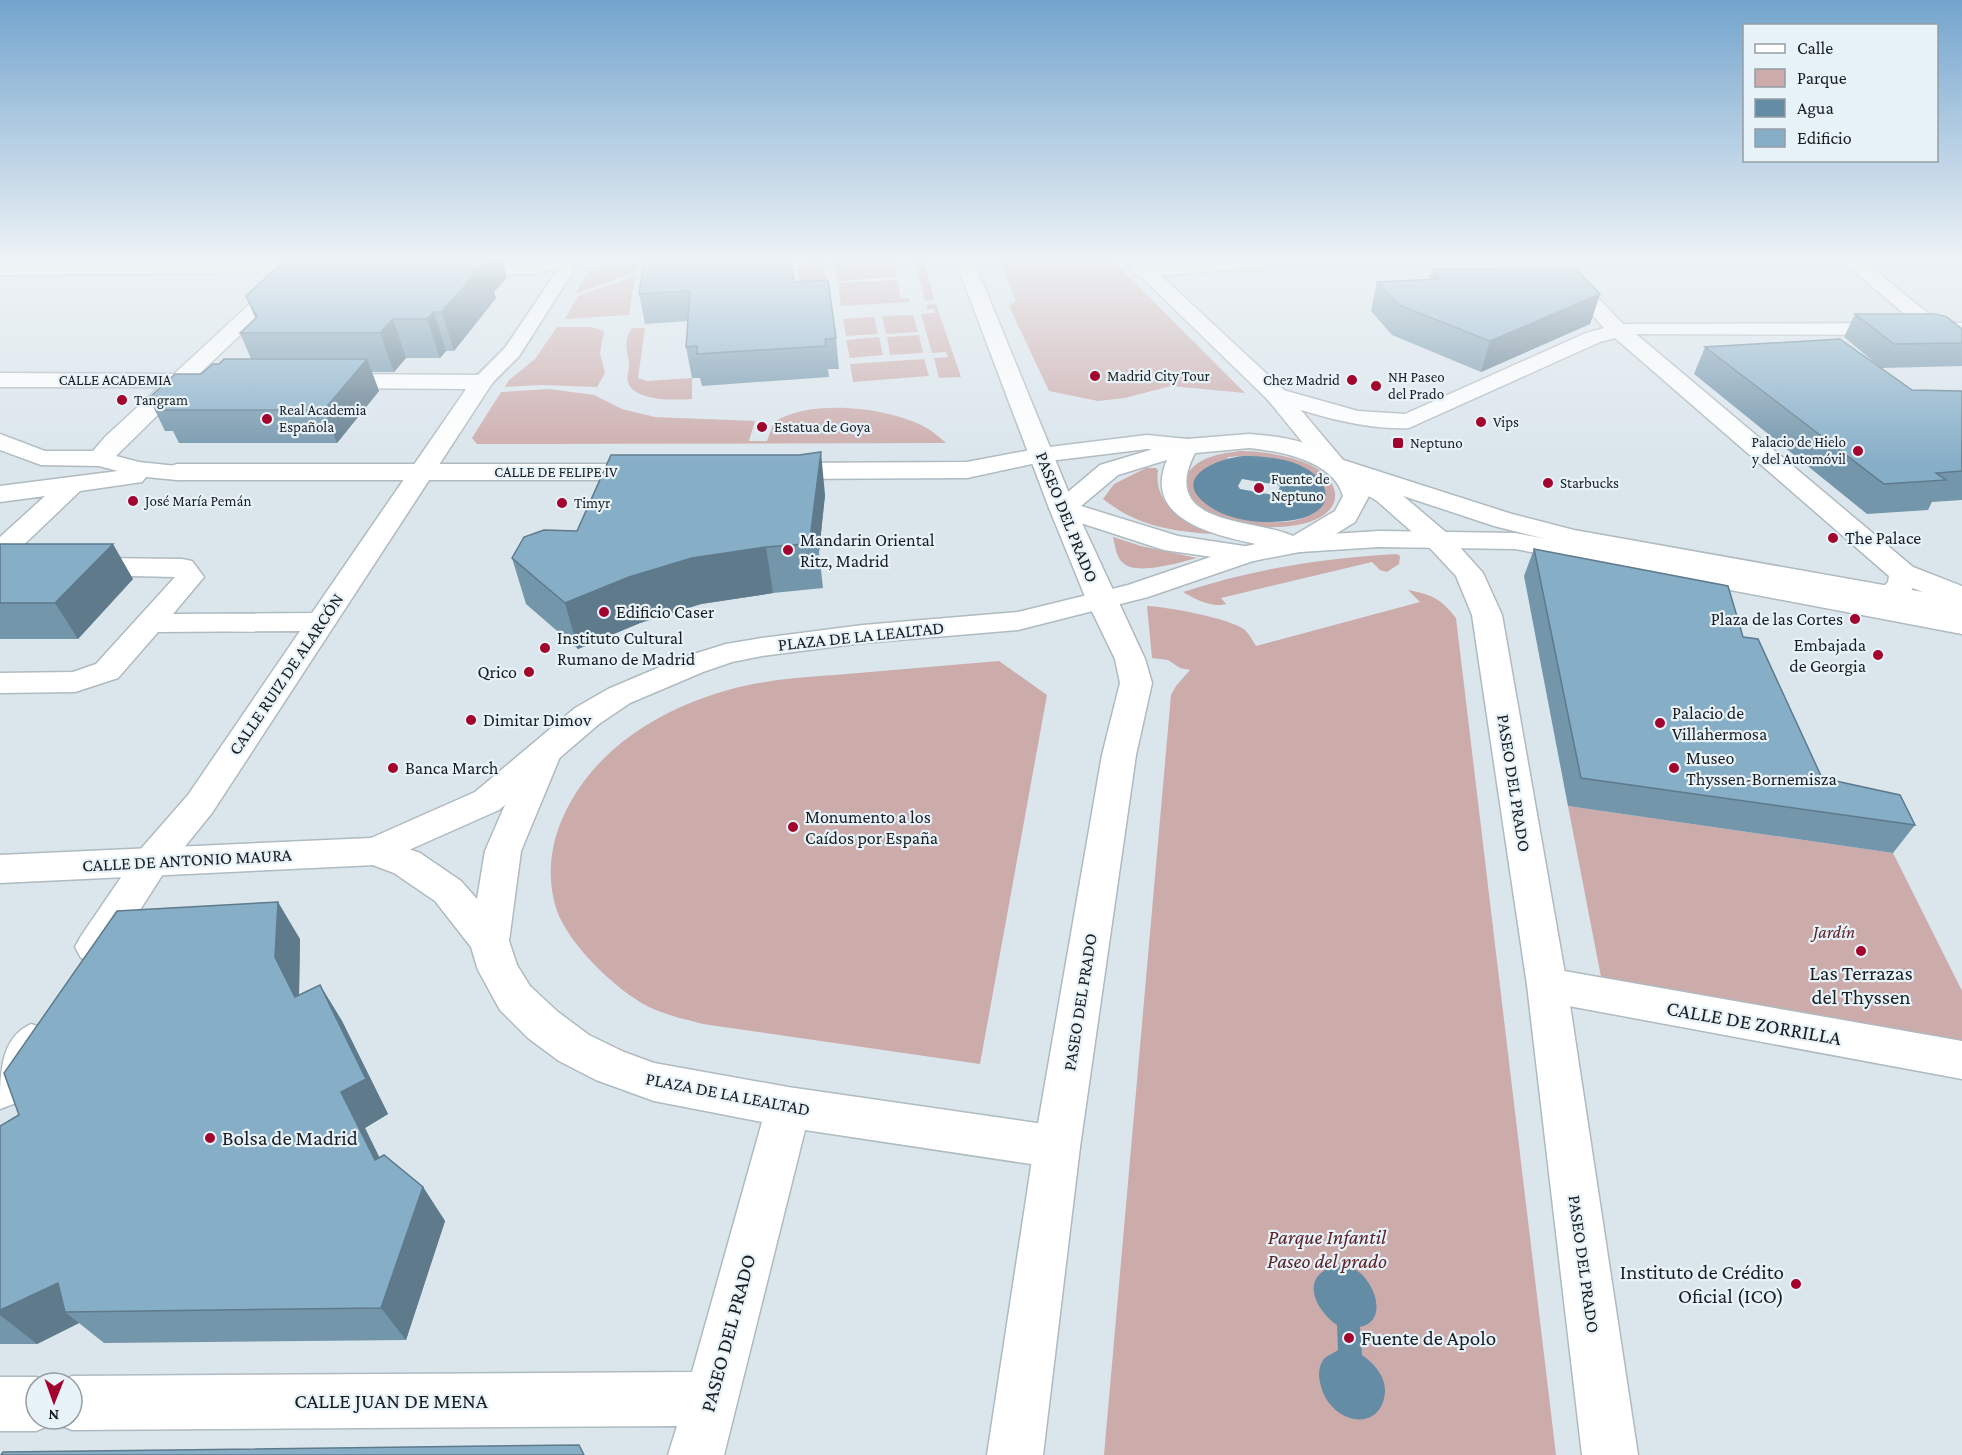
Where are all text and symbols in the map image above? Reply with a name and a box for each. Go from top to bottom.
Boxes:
legend [1743,24,1938,162]
text: Calle [1797,38,1833,58]
text: Parque [1797,68,1847,88]
text: Agua [1797,98,1834,118]
text: Edificio [1797,128,1852,148]
place label: Madrid City Tour [1107,368,1211,385]
marker: Madrid City Tour [1088,369,1102,383]
place label: NH Paseo del Prado [1388,369,1445,402]
street label: CALLE ACADEMIA [59,372,172,388]
place label: Chez Madrid [1263,372,1340,388]
marker: Chez Madrid [1345,373,1359,387]
marker: NH Paseo del Prado [1369,379,1383,393]
place label: Tangram [134,392,188,409]
marker: Tangram [115,393,129,407]
place label: Real Academia Española [279,402,367,436]
marker: Real Academia Española [260,412,274,426]
place label: Vips [1493,414,1519,431]
marker: Vips [1474,415,1488,429]
place label: Estatua de Goya [774,419,871,436]
marker: Estatua de Goya [755,420,769,434]
place label: Palacio de Hielo y del Automóvil [1751,434,1846,468]
place label: Neptuno [1410,435,1463,452]
marker: Neptuno [1391,436,1405,450]
marker: Palacio de Hielo y del Automóvil [1851,444,1865,458]
street label: PASEO DEL PRADO [1032,449,1102,585]
street label: CALLE DE FELIPE IV [494,464,618,480]
place label: Fuente de Neptuno [1271,471,1330,505]
place label: Starbucks [1560,475,1619,491]
marker: Starbucks [1541,476,1555,490]
marker: Fuente de Neptuno [1252,481,1266,495]
place label: José María Pemán [143,493,251,510]
marker: José María Pemán [126,494,140,508]
place label: Timyr [574,495,611,512]
marker: Timyr [555,496,569,510]
place label: The Palace [1845,528,1921,548]
place label: Mandarin Oriental Ritz, Madrid [800,530,935,571]
marker: The Palace [1826,531,1840,545]
marker: Mandarin Oriental Ritz, Madrid [781,543,795,557]
street label: CALLE RUIZ DE ALARCÓN [225,589,348,758]
place label: Edificio Caser [616,602,715,622]
marker: Edificio Caser [597,605,611,619]
place label: Plaza de las Cortes [1711,609,1843,629]
marker: Plaza de las Cortes [1848,612,1862,626]
street label: PLAZA DE LA LEALTAD [777,617,945,655]
place label: Instituto Cultural Rumano de Madrid [557,628,696,669]
place label: Embajada de Georgia [1789,635,1866,676]
marker: Instituto Cultural Rumano de Madrid [538,641,552,655]
marker: Embajada de Georgia [1871,648,1885,662]
place label: Qrico [478,662,517,682]
marker: Qrico [522,665,536,679]
place label: Palacio de Villahermosa [1672,703,1767,744]
place label: Dimitar Dimov [483,710,592,730]
marker: Dimitar Dimov [464,713,478,727]
street label: PASEO DEL PRADO [1493,713,1535,853]
marker: Palacio de Villahermosa [1653,716,1667,730]
place label: Museo Thyssen-Bornemisza [1686,748,1837,789]
place label: Banca March [405,758,499,778]
marker: Banca March [386,761,400,775]
marker: Museo Thyssen-Bornemisza [1667,761,1681,775]
place label: Monumento a los Caídos por España [805,807,938,848]
marker: Monumento a los Caídos por España [786,820,800,834]
street label: CALLE DE ANTONIO MAURA [82,844,293,875]
park label: Jardín [1810,922,1855,942]
street label: PASEO DEL PRADO [1059,932,1101,1072]
marker: Las Terrazas del Thyssen [1854,944,1868,958]
place label: Las Terrazas del Thyssen [1809,961,1913,1009]
street label: CALLE DE ZORRILLA [1665,996,1843,1050]
street label: PLAZA DE LA LEALTAD [644,1068,812,1120]
place label: Bolsa de Madrid [222,1126,358,1150]
marker: Bolsa de Madrid [203,1131,217,1145]
street label: PASEO DEL PRADO [1564,1194,1604,1334]
park label: Parque Infantil Paseo del prado [1267,1225,1387,1273]
street label: PASEO DEL PRADO [695,1252,761,1414]
place label: Instituto de Crédito Oficial (ICO) [1620,1260,1784,1308]
marker: Instituto de Crédito Oficial (ICO) [1789,1277,1803,1291]
place label: Fuente de Apolo [1361,1326,1496,1350]
marker: Fuente de Apolo [1342,1331,1356,1345]
north arrow [24,1371,84,1431]
street label: CALLE JUAN DE MENA [294,1389,488,1413]
text: N [48,1407,59,1424]

